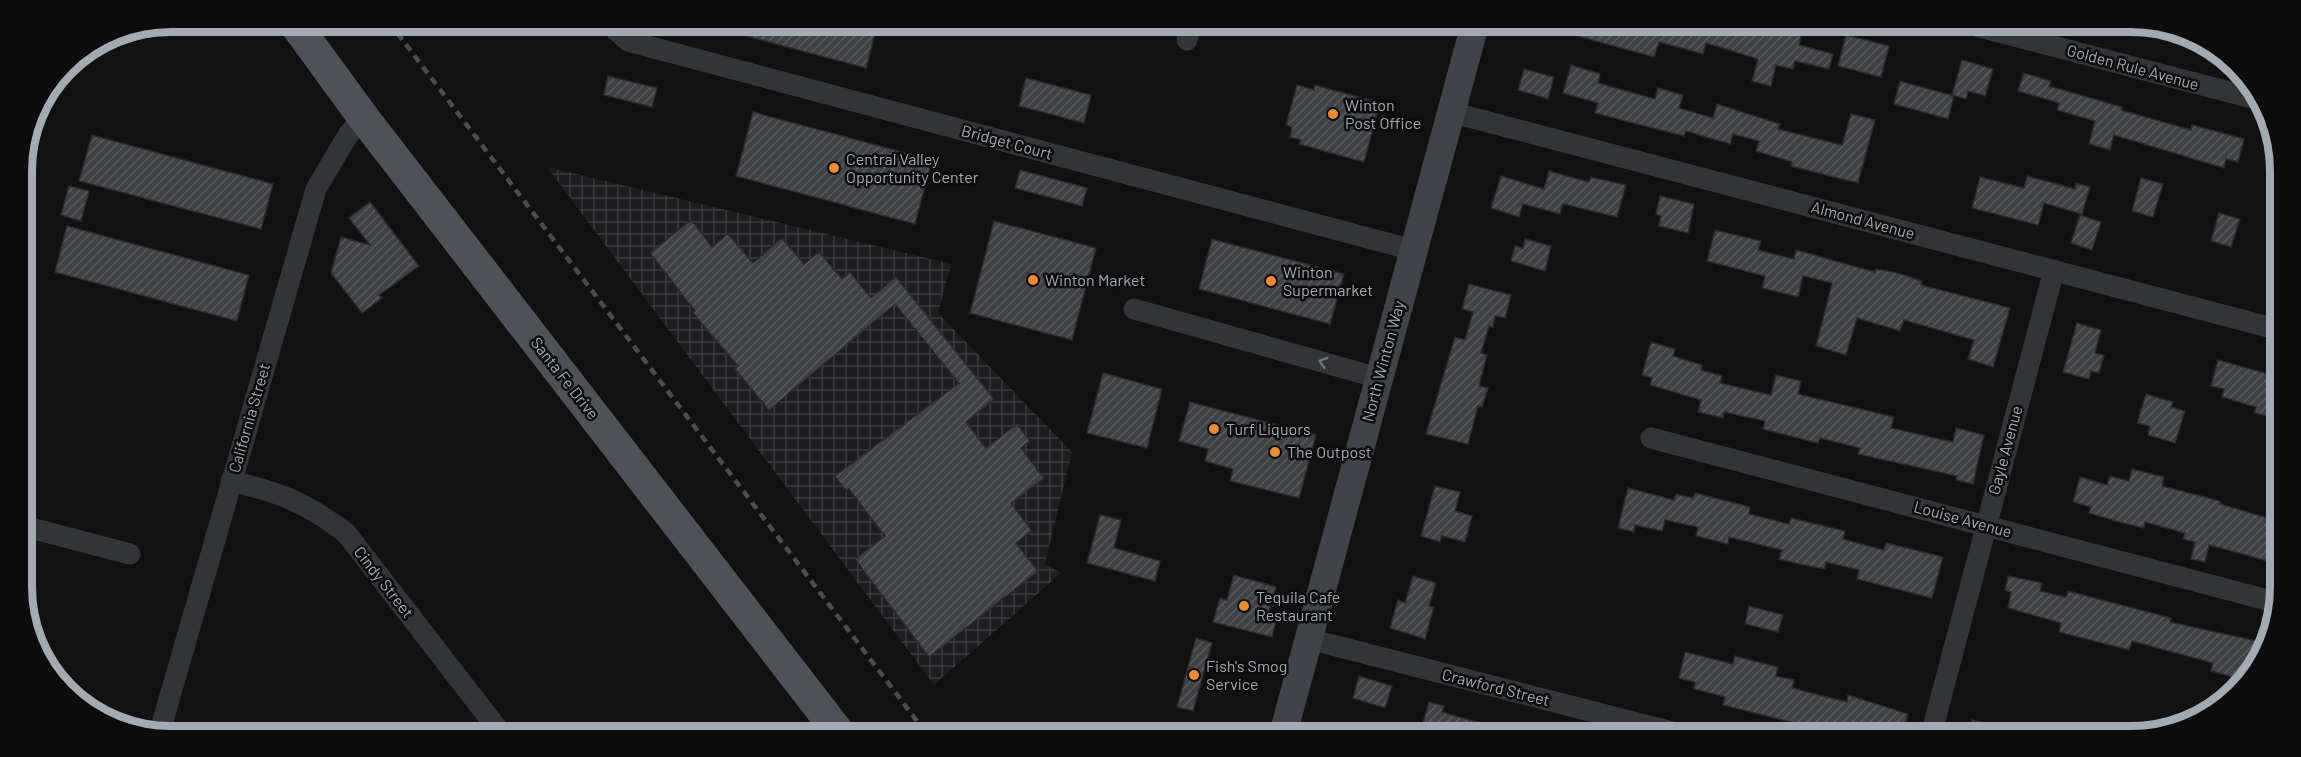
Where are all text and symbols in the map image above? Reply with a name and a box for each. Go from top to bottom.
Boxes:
street label: Golden Rule Avenue [2065,40,2201,93]
place label: Winton Post Office [1345,95,1421,132]
marker: Winton Post Office [1326,107,1340,121]
street label: Bridget Court [959,120,1055,163]
place label: Central Valley Opportunity Center [846,149,979,186]
marker: Central Valley Opportunity Center [827,161,841,175]
street label: Almond Avenue [1809,197,1917,242]
place label: Winton Supermarket [1283,262,1373,299]
place label: Winton Market [1045,270,1145,289]
marker: Winton Market [1026,273,1040,287]
marker: Winton Supermarket [1264,274,1278,288]
street label: North Winton Way [1357,298,1408,424]
street label: Santa Fe Drive [527,333,603,423]
one-way arrow [1318,357,1328,369]
street label: California Street [224,361,273,475]
street label: Gayle Avenue [1984,403,2026,496]
place label: Turf Liquors [1226,419,1311,438]
marker: Turf Liquors [1207,422,1221,436]
place label: The Outpost [1287,442,1372,461]
marker: The Outpost [1268,445,1282,459]
street label: Louise Avenue [1912,496,2014,541]
street label: Cindy Street [351,542,418,621]
place label: Tequila Cafe Restaurant [1256,587,1340,624]
marker: Tequila Cafe Restaurant [1237,599,1251,613]
place label: Fish's Smog Service [1206,656,1287,693]
street label: Crawford Street [1440,664,1552,709]
marker: Fish's Smog Service [1187,668,1201,682]

